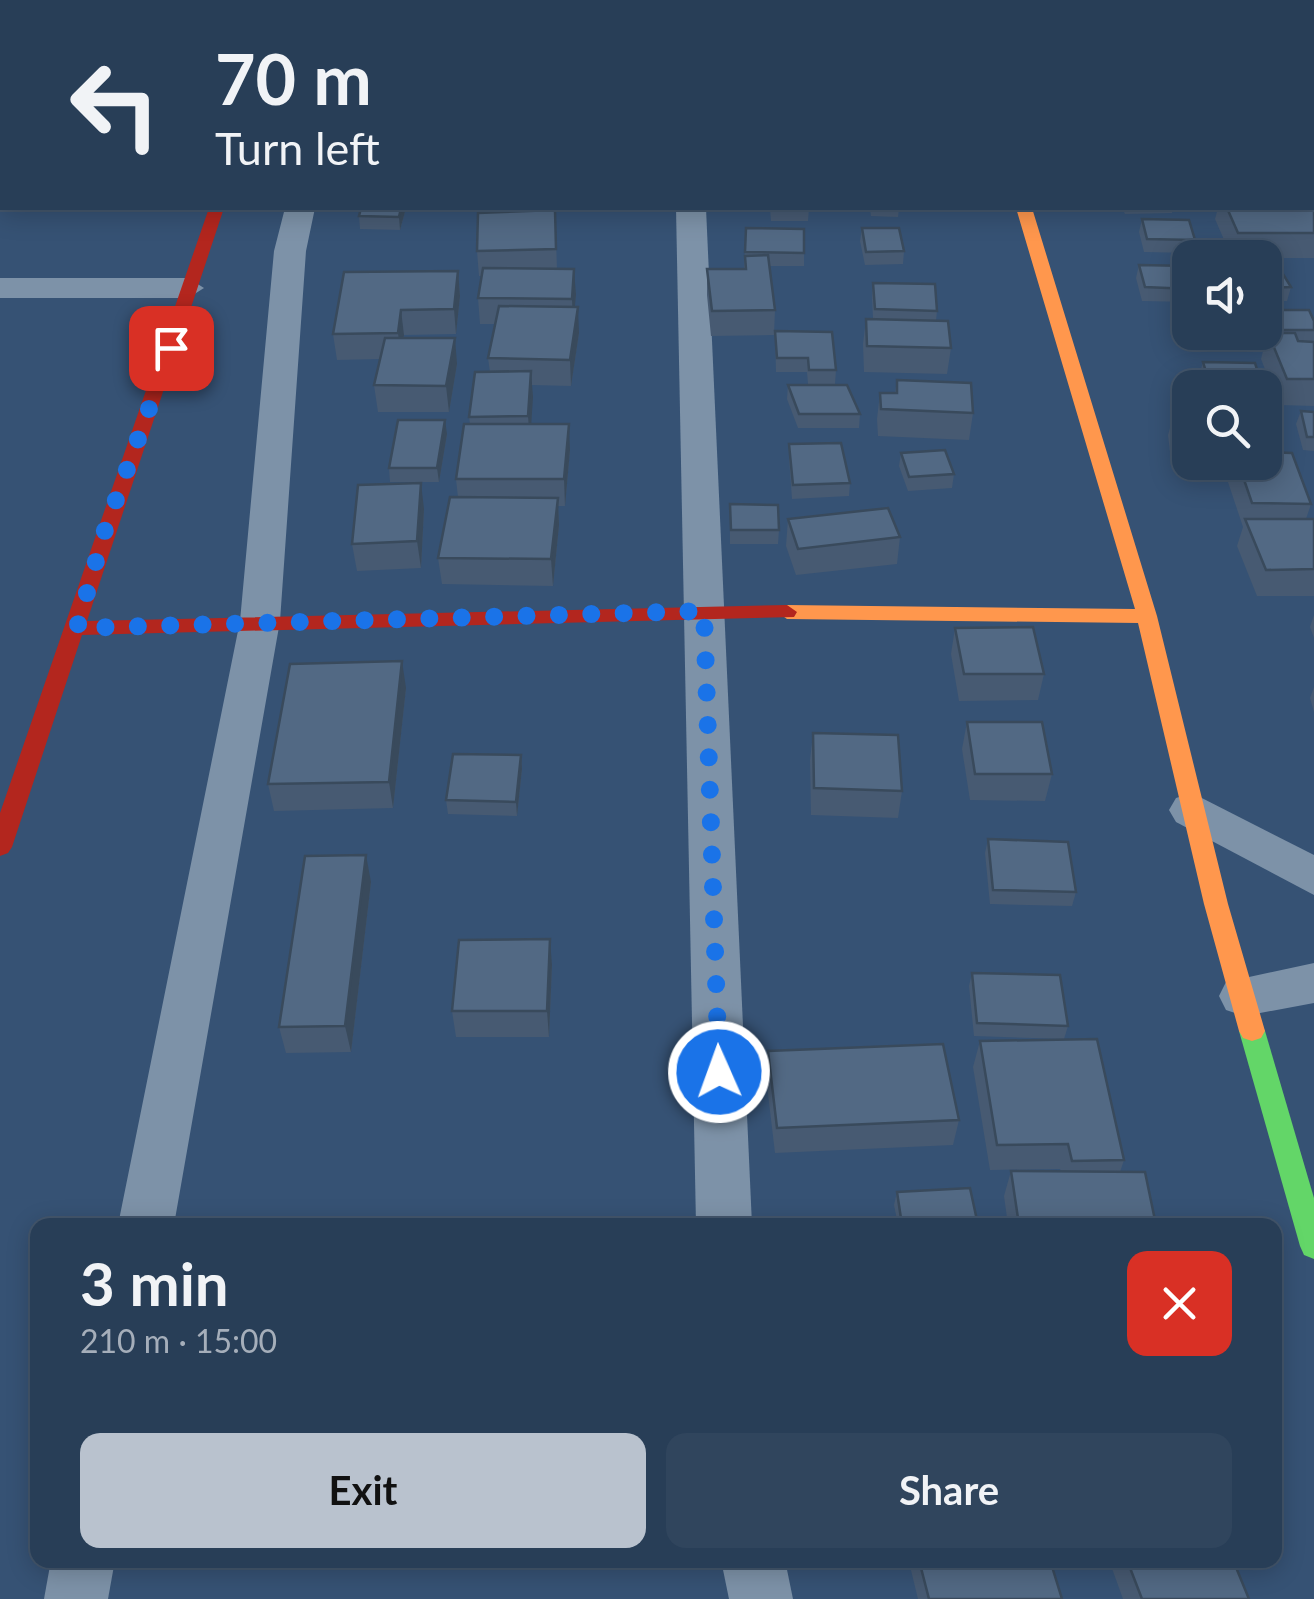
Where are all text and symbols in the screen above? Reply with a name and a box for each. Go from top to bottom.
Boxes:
text: 70 m [215,36,372,120]
icon: left [50,40,180,170]
text: Turn left [215,121,380,175]
map controls [1172,240,1282,480]
button: sound [1172,240,1282,350]
pin [129,306,214,391]
icon: arrive [144,321,199,376]
button: search [1172,370,1282,480]
position arrow [667,1020,771,1124]
text: 3 min [80,1247,229,1319]
button: close [1127,1251,1232,1356]
text: 210 m · 15:00 [80,1321,277,1360]
button: Exit [80,1433,646,1548]
button: Share [666,1433,1232,1548]

